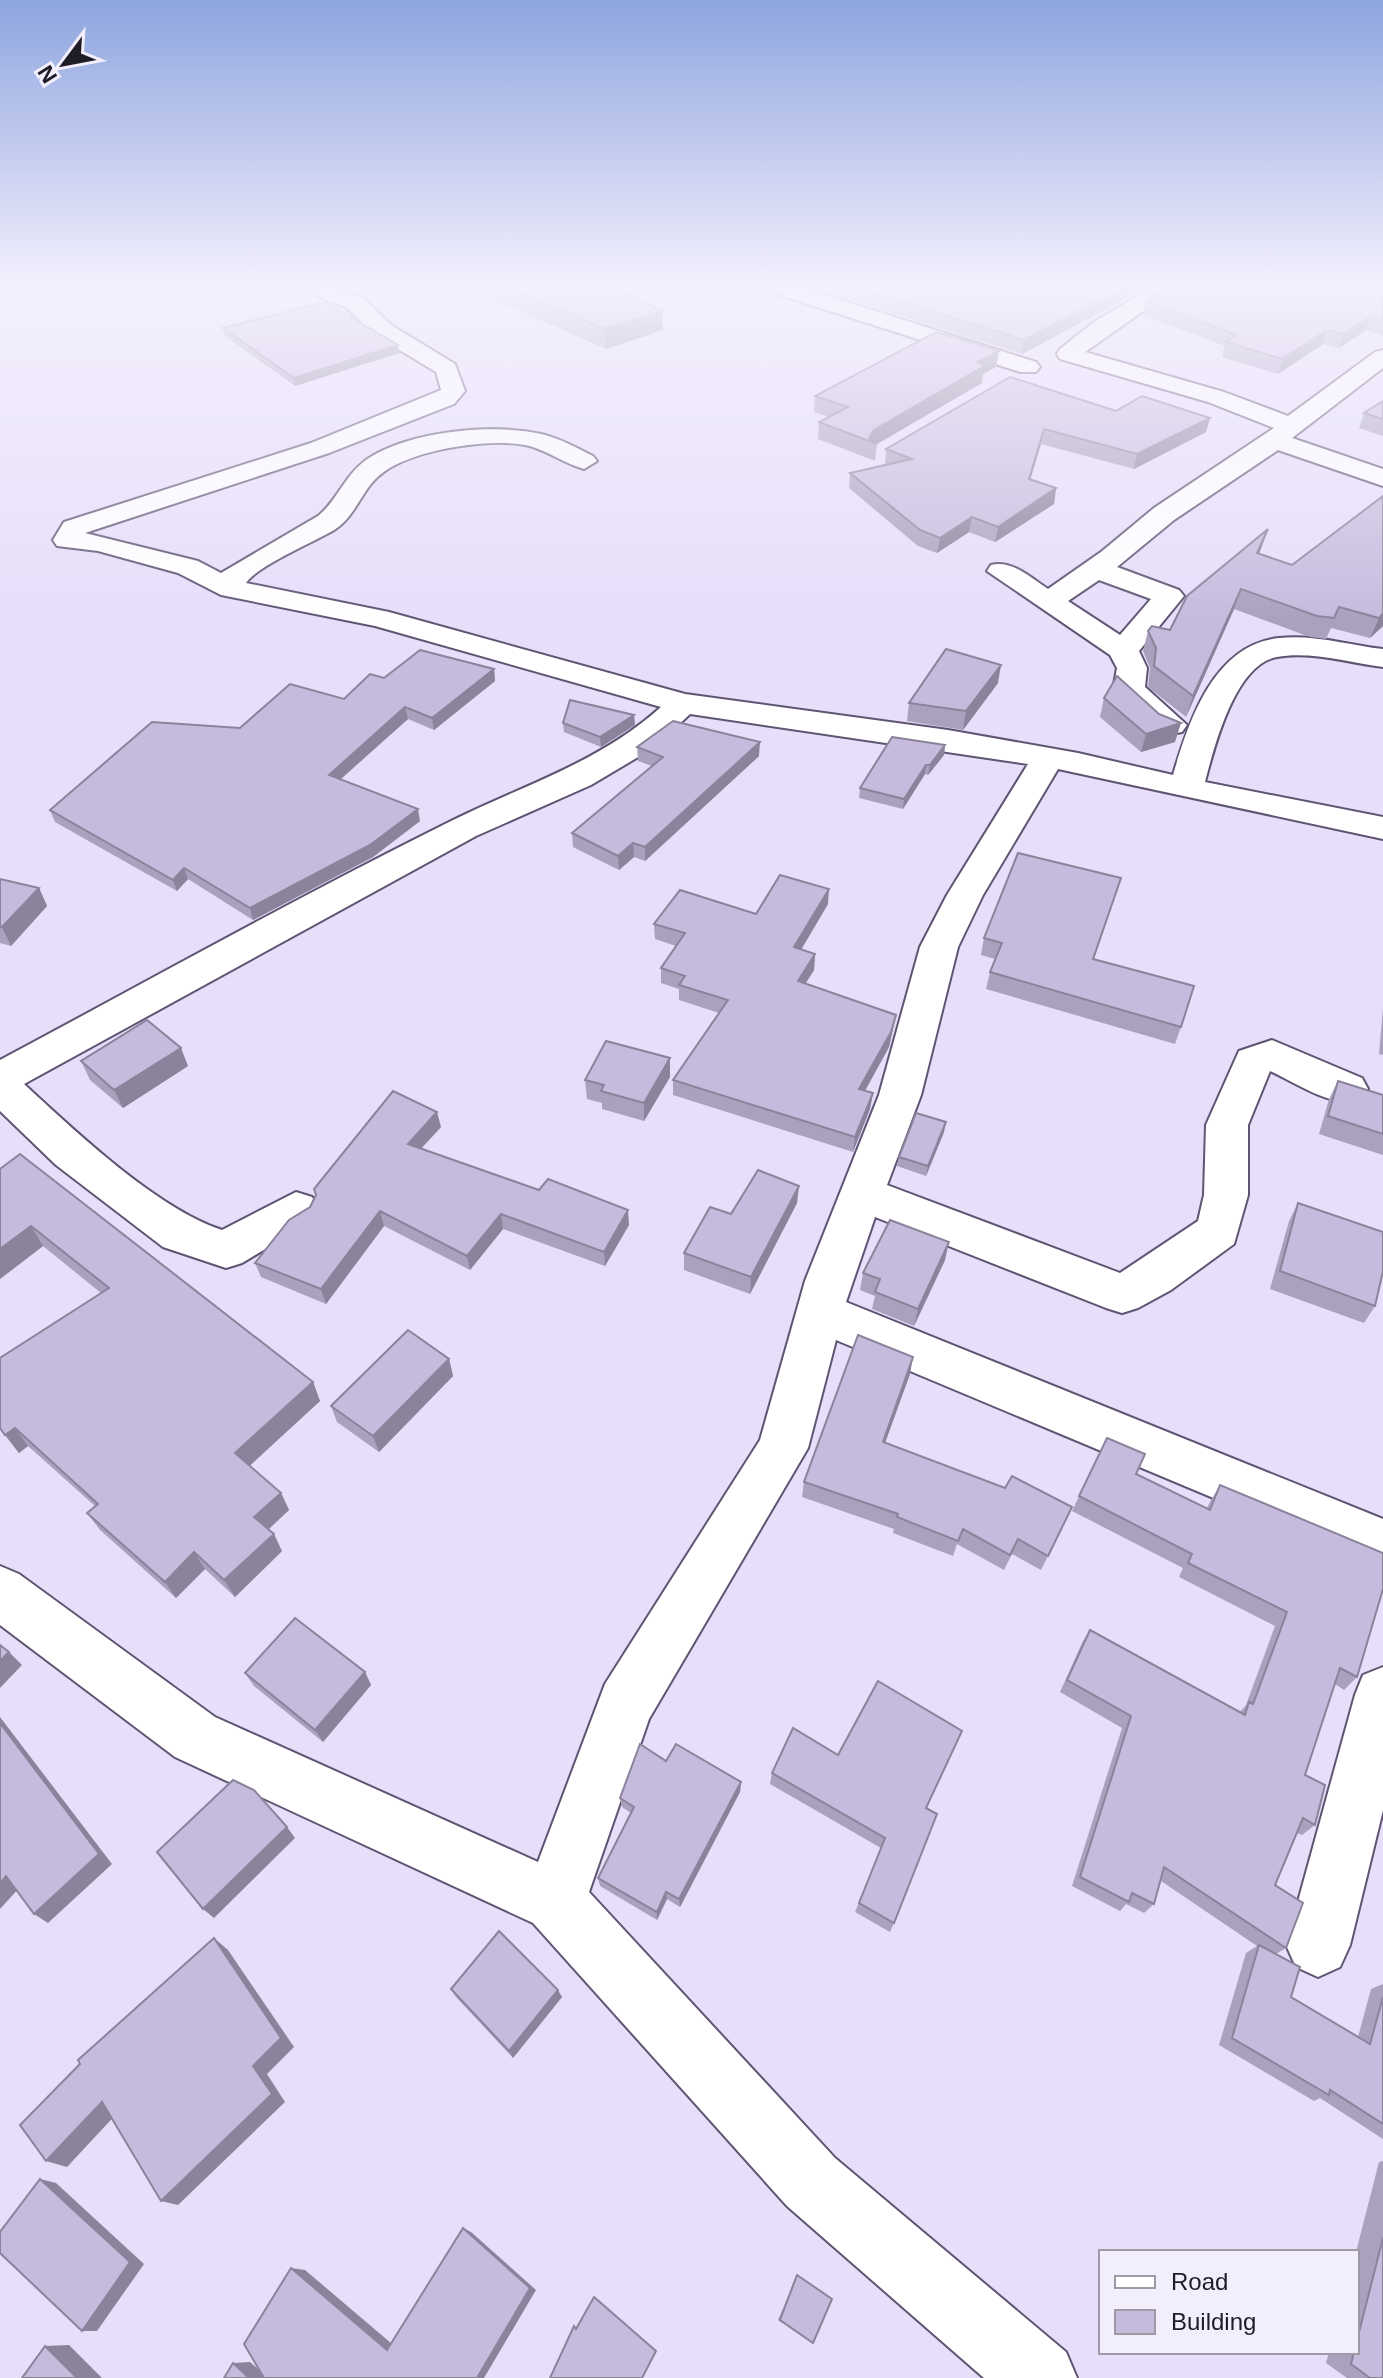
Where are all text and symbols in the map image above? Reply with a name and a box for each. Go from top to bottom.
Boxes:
north arrow [24,24,104,104]
text: N [33,61,62,88]
legend [1099,2250,1359,2354]
text: Road [1171,2268,1228,2295]
text: Building [1171,2308,1256,2335]

